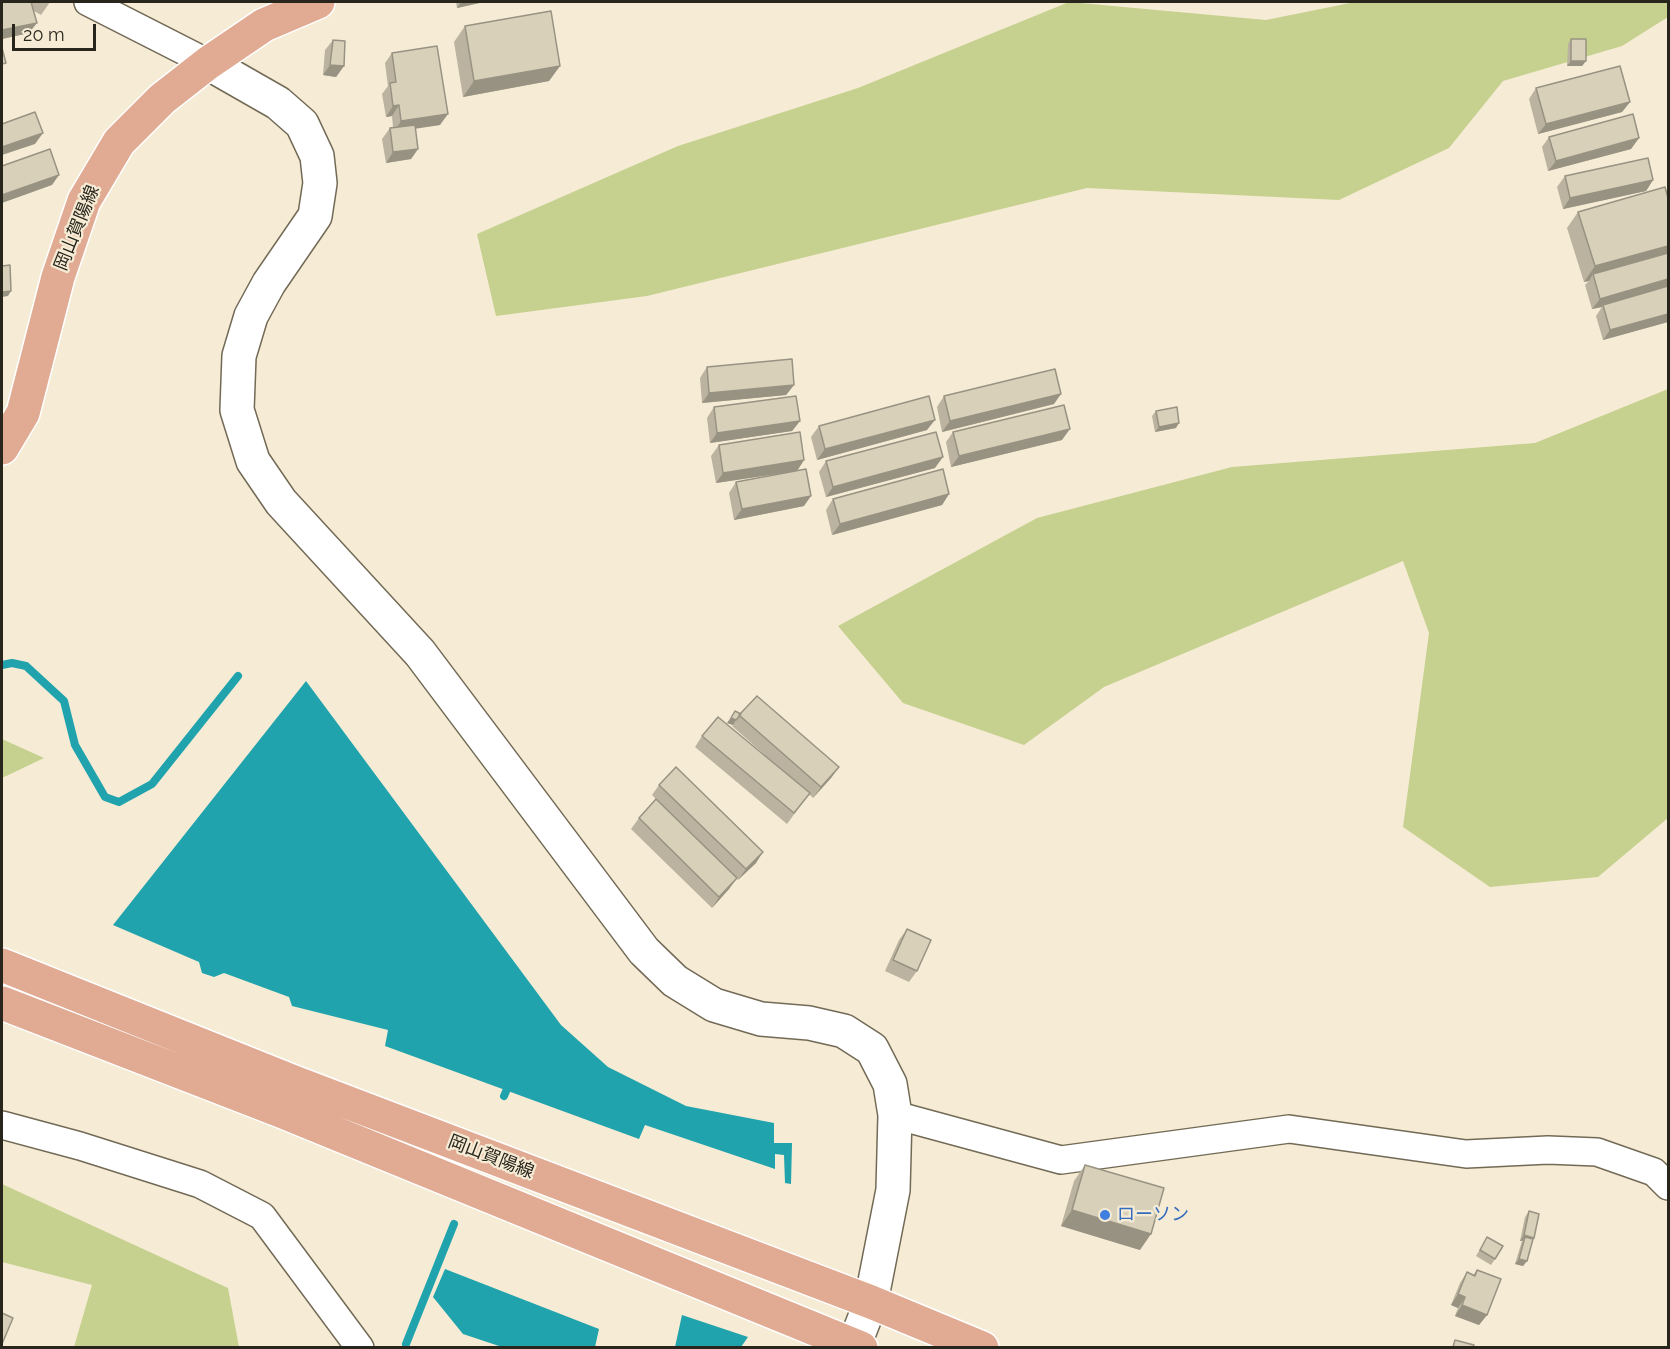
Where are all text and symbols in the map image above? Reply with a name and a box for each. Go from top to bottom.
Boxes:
scale bar [15,12,99,50]
text: 20 m [23,24,65,45]
street label: 岡山賀陽線 [50,182,104,274]
street label: 岡山賀陽線 [445,1131,537,1183]
place label: ローソン [1117,1204,1189,1226]
marker: ローソン [1098,1208,1112,1222]

